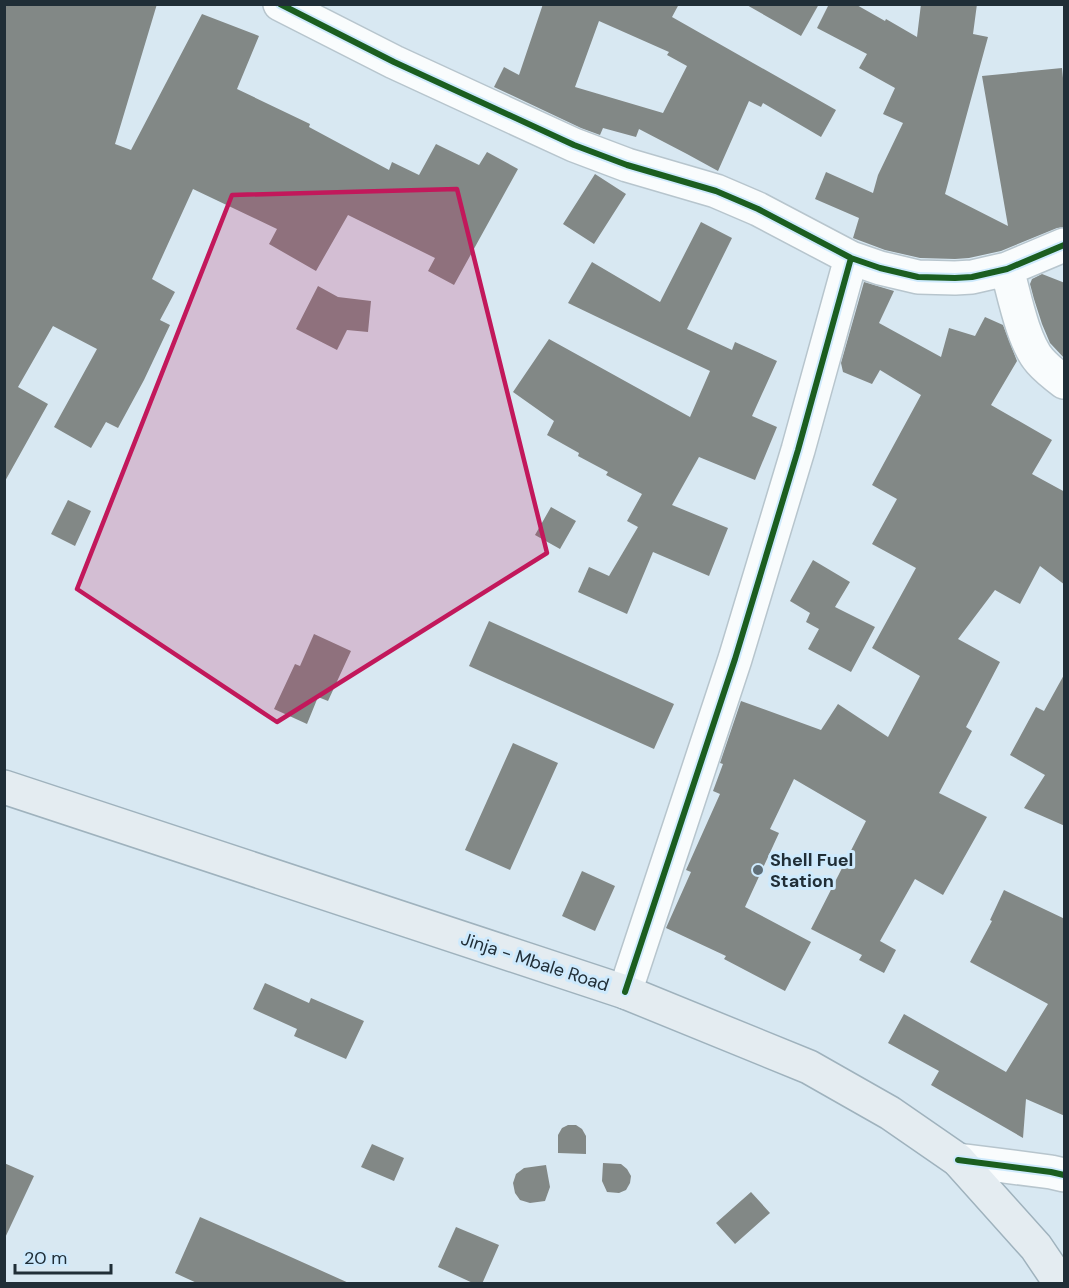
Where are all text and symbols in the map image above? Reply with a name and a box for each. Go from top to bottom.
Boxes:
place label: Shell Fuel Station [770,848,853,893]
marker: Shell Fuel Station [751,863,765,877]
street label: Jinja - Mbale Road [458,927,612,997]
scale bar [15,1237,111,1275]
text: 20 m [24,1246,67,1270]

